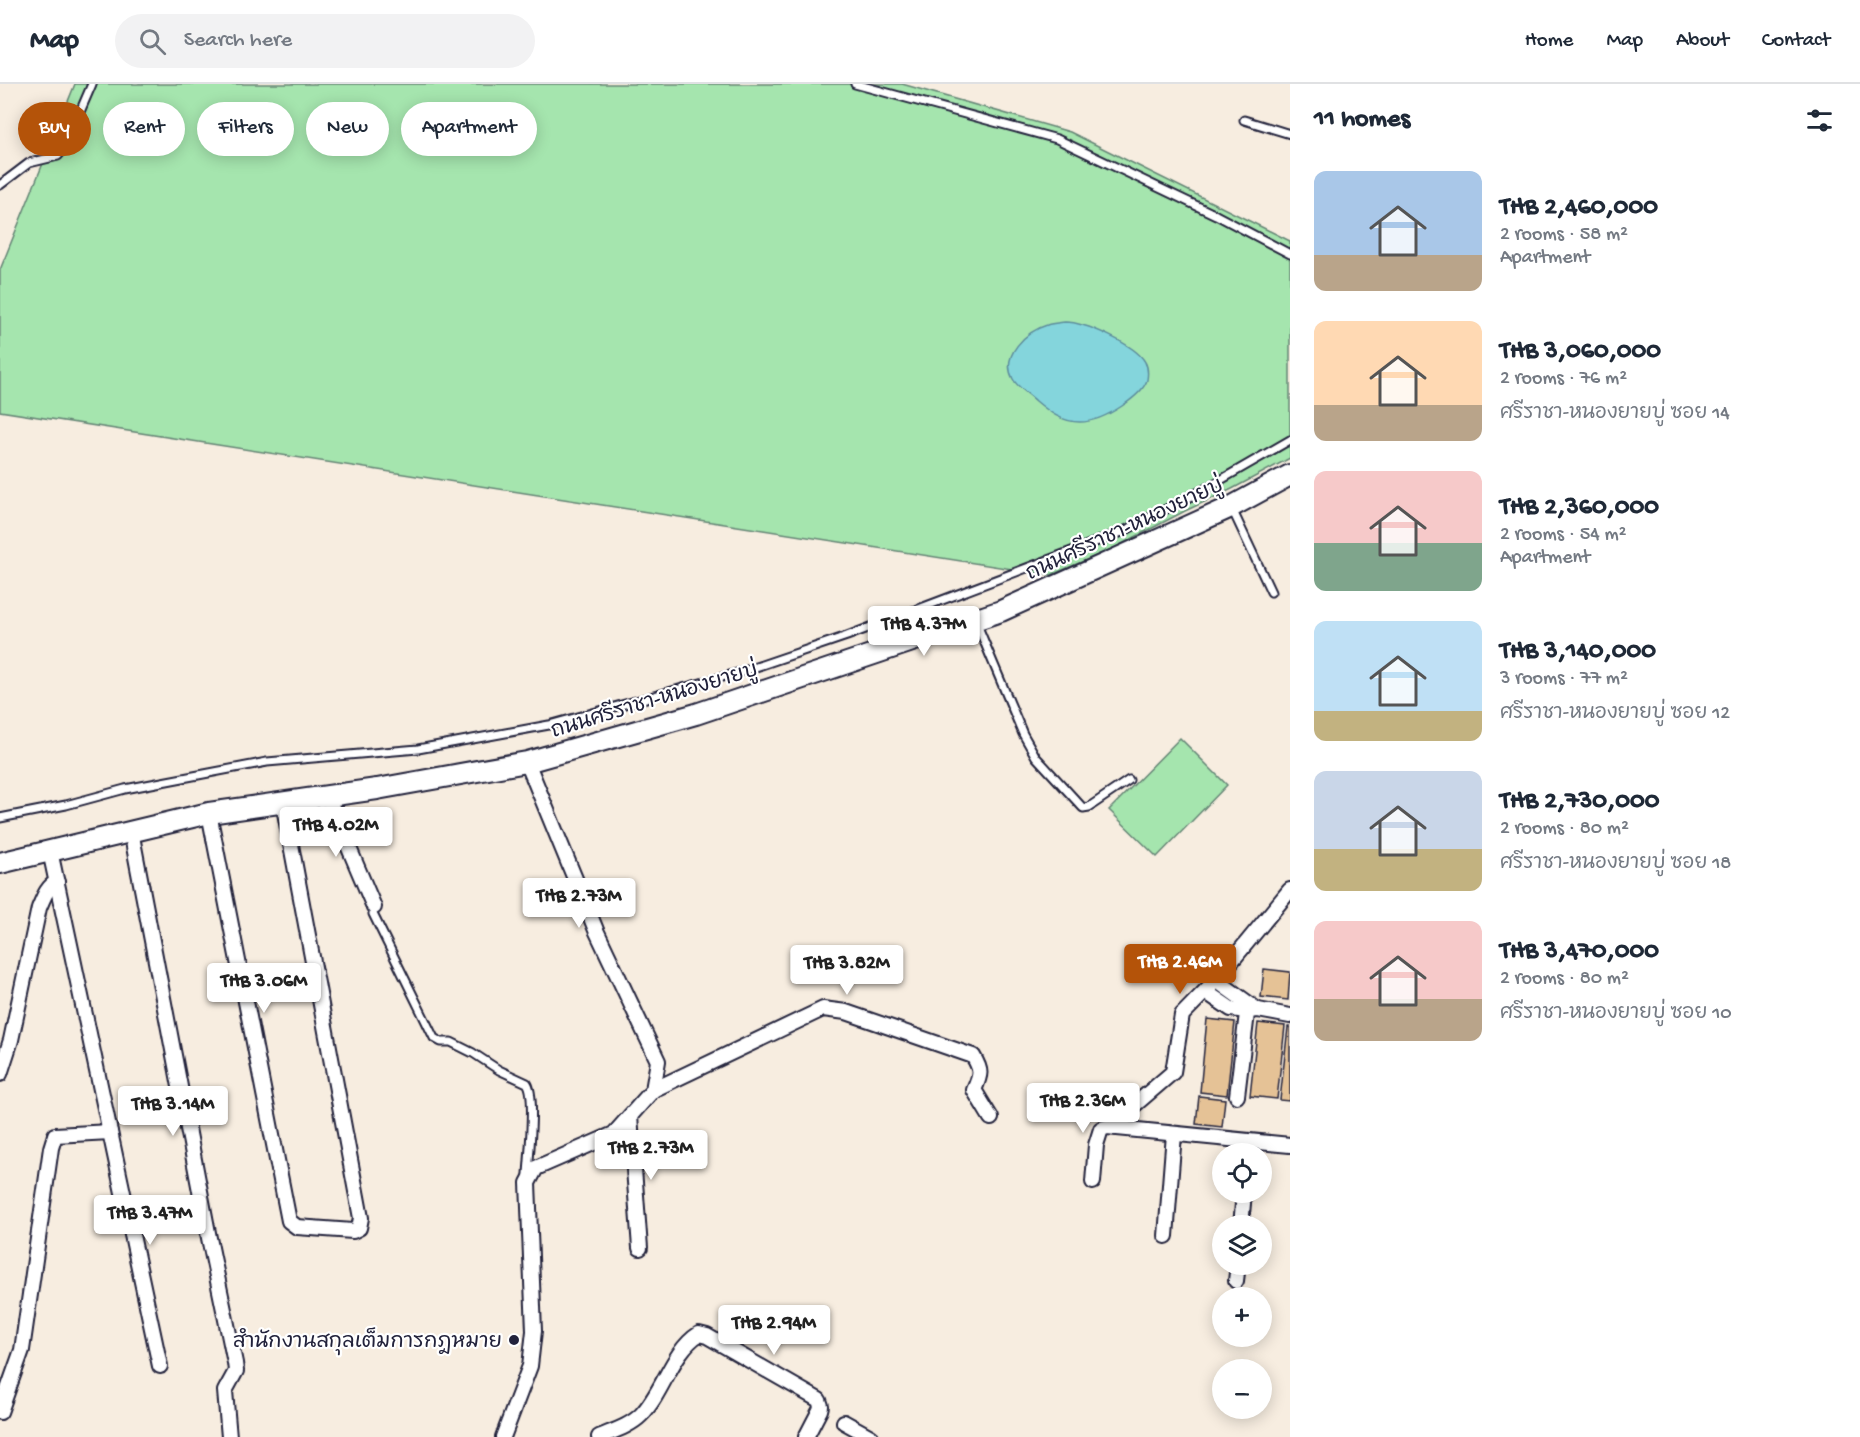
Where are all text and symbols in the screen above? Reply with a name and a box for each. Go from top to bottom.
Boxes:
search box [115,14,535,68]
text: Map [30,25,79,58]
icon: search [136,25,169,58]
text: Search here [184,28,292,54]
text: Home [1525,29,1573,54]
text: Map [1606,29,1643,54]
text: About [1676,29,1729,54]
text: Contact [1762,29,1830,54]
chip: Buy [18,102,91,156]
chip: Rent [103,102,185,156]
chip: Filters [197,102,294,156]
chip: New [306,102,389,156]
chip: Apartment [401,102,537,156]
icon: filters [1803,104,1836,137]
text: 11 homes [1314,105,1410,136]
text: THB 2,460,000 [1500,193,1658,224]
icon: home [1362,195,1434,267]
text: 2 rooms · 58 m² [1500,224,1628,247]
text: Apartment [1500,247,1590,270]
text: THB 3,060,000 [1500,337,1661,368]
icon: home [1362,345,1434,417]
text: 2 rooms · 76 m² [1500,368,1627,391]
text: ศรีราชา-หนองยายบู่ ซอย 14 [1500,403,1730,426]
street label: ถนนศรีราชา-หนองยายบู่ [1021,471,1228,588]
text: THB 2,360,000 [1500,493,1659,524]
icon: home [1362,495,1434,567]
text: 2 rooms · 54 m² [1500,524,1627,547]
text: Apartment [1500,547,1590,570]
pin: THB 4.37M [855,606,993,657]
text: THB 4.37M [882,614,966,637]
text: THB 3,140,000 [1500,637,1656,668]
icon: home [1362,645,1434,717]
street label: ถนนศรีราชา-หนองยายบู่ [547,655,761,746]
text: 3 rooms · 77 m² [1500,668,1628,691]
text: ศรีราชา-หนองยายบู่ ซอย 12 [1500,703,1730,726]
text: THB 2,730,000 [1500,787,1659,818]
icon: home [1362,795,1434,867]
pin: THB 4.02M [267,807,405,858]
text: THB 4.02M [294,815,378,838]
text: 2 rooms · 80 m² [1500,818,1629,841]
text: ศรีราชา-หนองยายบู่ ซอย 18 [1500,853,1731,876]
pin: THB 2.73M [510,878,648,929]
text: THB 2.73M [537,886,621,909]
text: THB 3,470,000 [1500,937,1659,968]
pin: THB 2.46M [1111,944,1249,995]
pin: THB 3.82M [778,945,916,996]
icon: home [1362,945,1434,1017]
text: THB 2.46M [1138,952,1222,975]
text: THB 3.82M [804,953,890,976]
pin: THB 3.06M [195,963,333,1014]
text: 2 rooms · 80 m² [1500,968,1629,991]
text: THB 3.06M [221,971,307,994]
text: ศรีราชา-หนองยายบู่ ซอย 10 [1500,1003,1732,1026]
pin: THB 2.36M [1014,1083,1152,1134]
pin: THB 3.14M [104,1086,242,1137]
text: THB 2.36M [1041,1091,1125,1114]
text: THB 3.14M [132,1094,214,1117]
pin: THB 2.73M [582,1130,720,1181]
text: THB 2.73M [609,1138,693,1161]
map controls [1212,1143,1272,1419]
button: locate [1212,1143,1272,1203]
pin: THB 3.47M [81,1195,219,1246]
text: THB 3.47M [108,1203,192,1226]
button: layers [1212,1215,1272,1275]
button: + [1212,1287,1272,1347]
pin: THB 2.94M [705,1305,843,1356]
text: THB 2.94M [732,1313,816,1336]
place label: สำนักงานสกุลเต็มการกฎหมาย [233,1327,502,1356]
marker: สำนักงานสกุลเต็มการกฎหมาย [507,1333,521,1347]
button: − [1212,1359,1272,1419]

